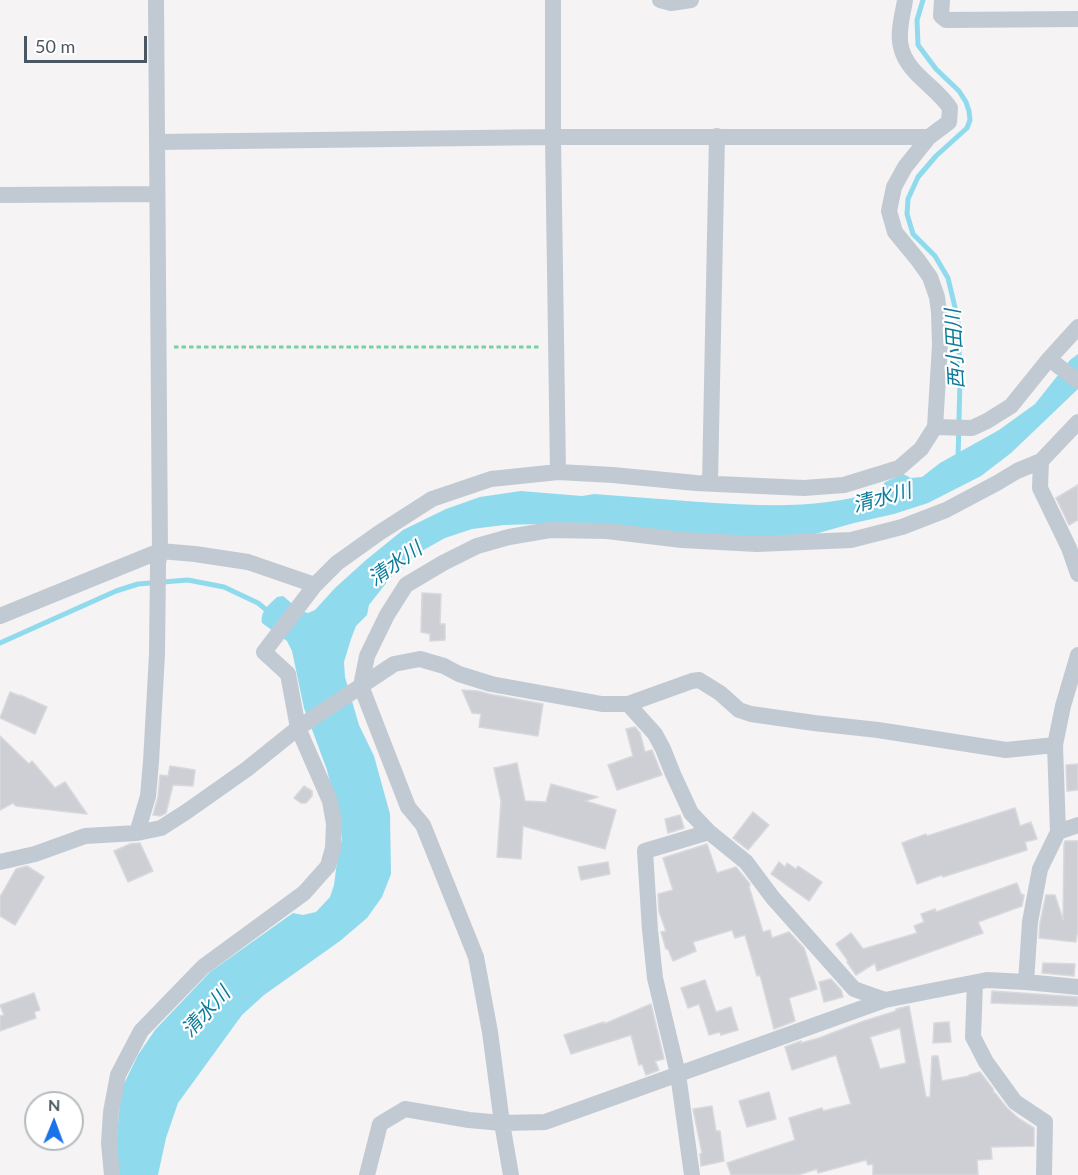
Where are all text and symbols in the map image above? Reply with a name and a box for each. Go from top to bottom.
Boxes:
scale bar [27,24,150,62]
text: 50 m [35,35,75,57]
water label: 西小田川 [941,308,969,390]
water label: 清水川 [850,479,914,517]
water label: 清水川 [364,537,426,591]
water label: 清水川 [177,982,235,1042]
north arrow [24,1091,84,1151]
text: N [48,1095,61,1114]

